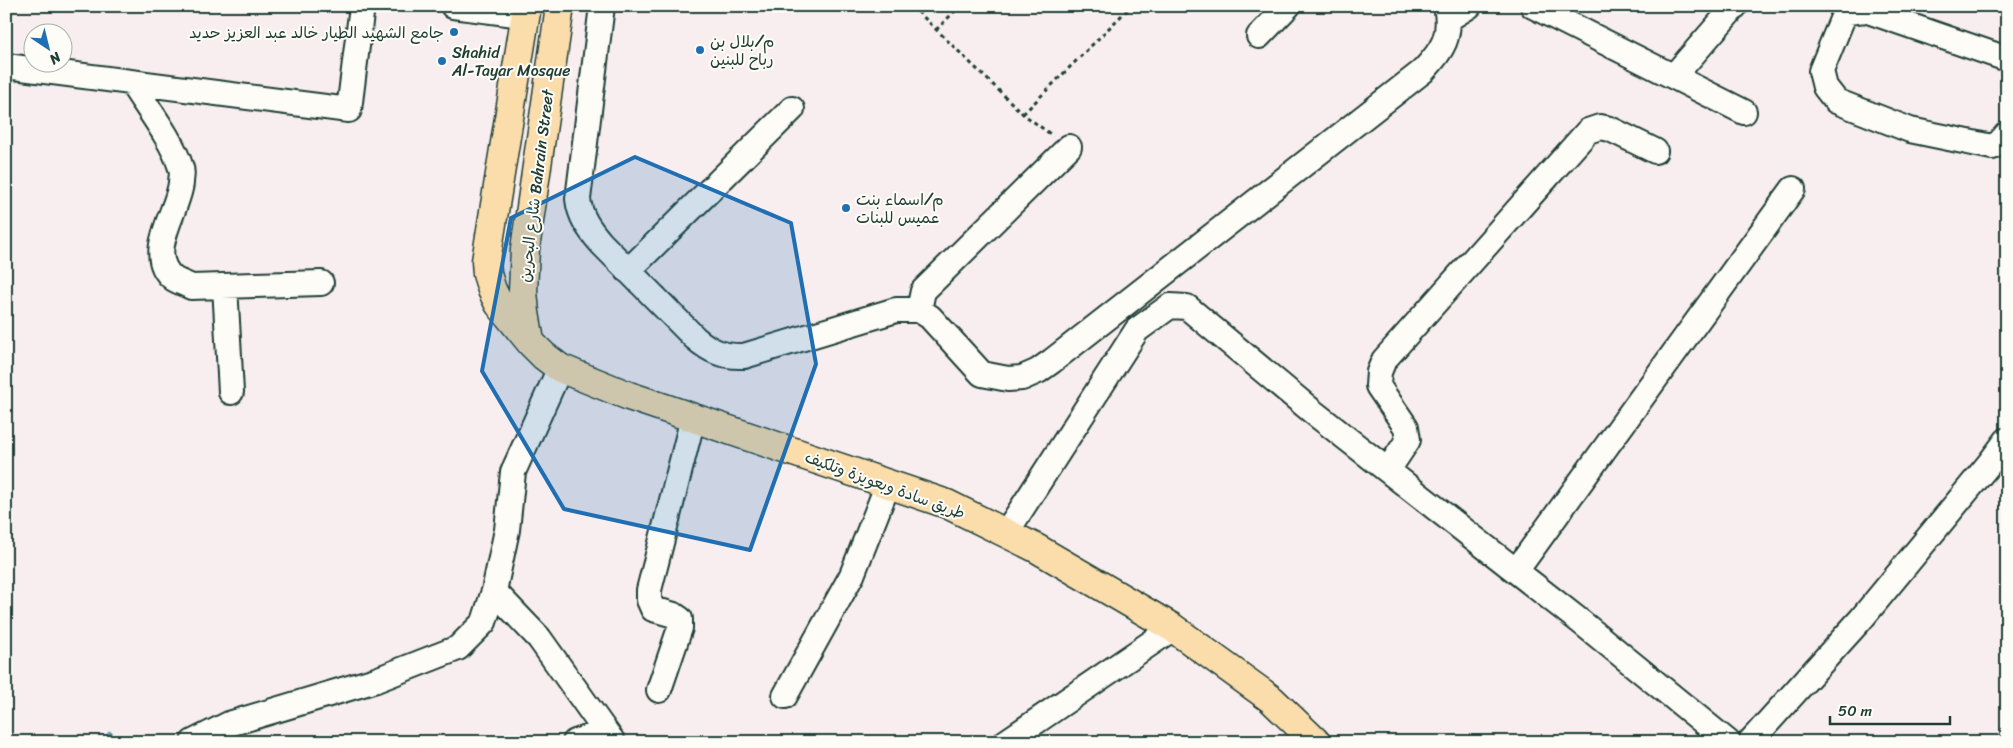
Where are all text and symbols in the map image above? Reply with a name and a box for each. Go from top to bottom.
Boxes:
place label: جامع الشهيد الطيار خالد عبد العزيز حديد [189,18,444,47]
north arrow [22,22,72,72]
marker: جامع الشهيد الطيار خالد عبد العزيز حديد [448,26,460,38]
place label: م/بلال بن رباح للبنين [710,27,774,74]
place label: Shahid Al-Tayar Mosque [451,38,571,85]
marker: م/بلال بن رباح للبنين [694,44,706,56]
text: N [44,45,67,71]
marker: Shahid Al-Tayar Mosque [436,55,448,67]
street label: شارع البحرين Bahrain Street [510,87,562,284]
place label: م/اسماء بنت عميس للبنات [856,185,944,232]
marker: م/اسماء بنت عميس للبنات [840,202,852,214]
street label: طريق سادة وبعويزة وتلكيف [801,442,969,528]
scale bar [1830,693,1950,725]
text: 50 m [1838,698,1873,724]

